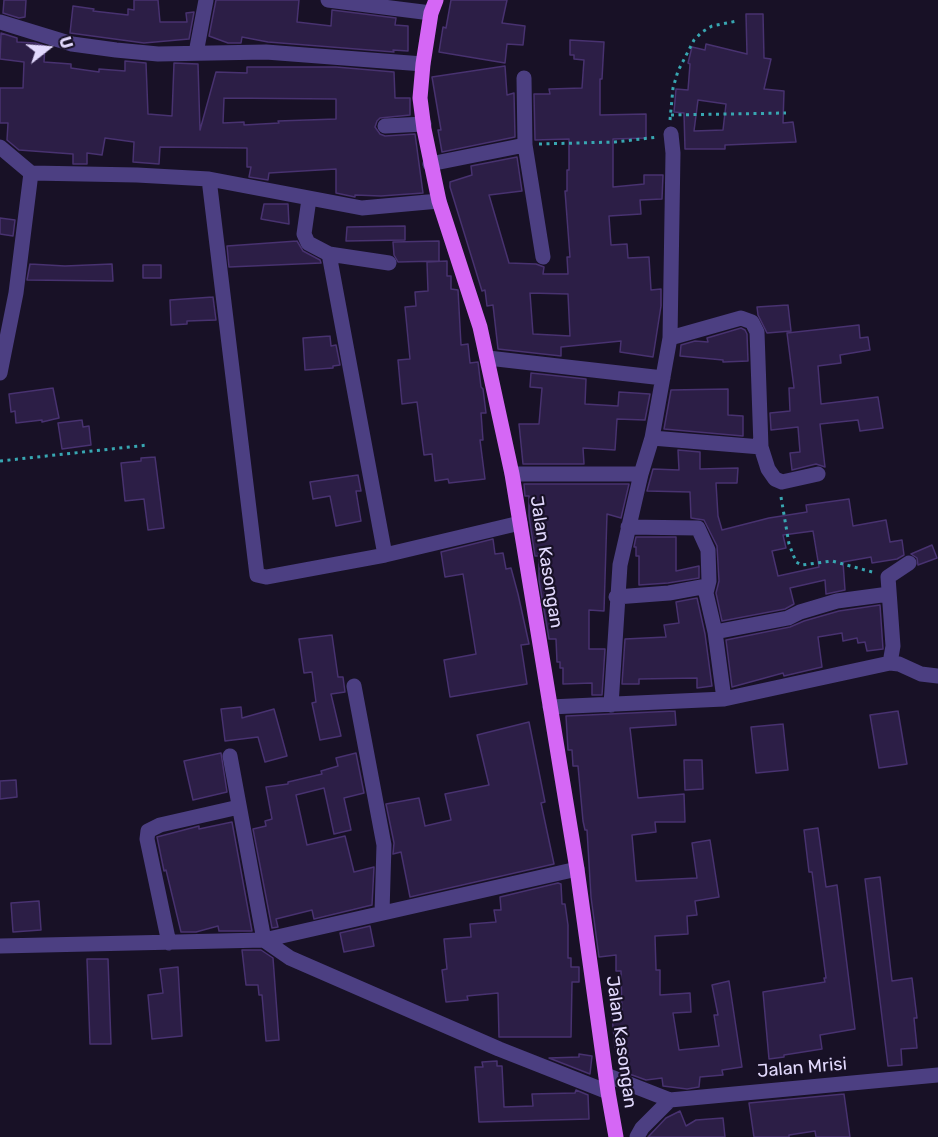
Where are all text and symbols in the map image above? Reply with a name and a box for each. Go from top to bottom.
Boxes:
north arrow [18,18,78,78]
text: U [55,34,76,51]
street label: Jalan Kasongan [525,494,567,630]
street label: Jalan Kasongan [601,974,641,1110]
street label: Jalan Mrisi [756,1053,848,1083]

